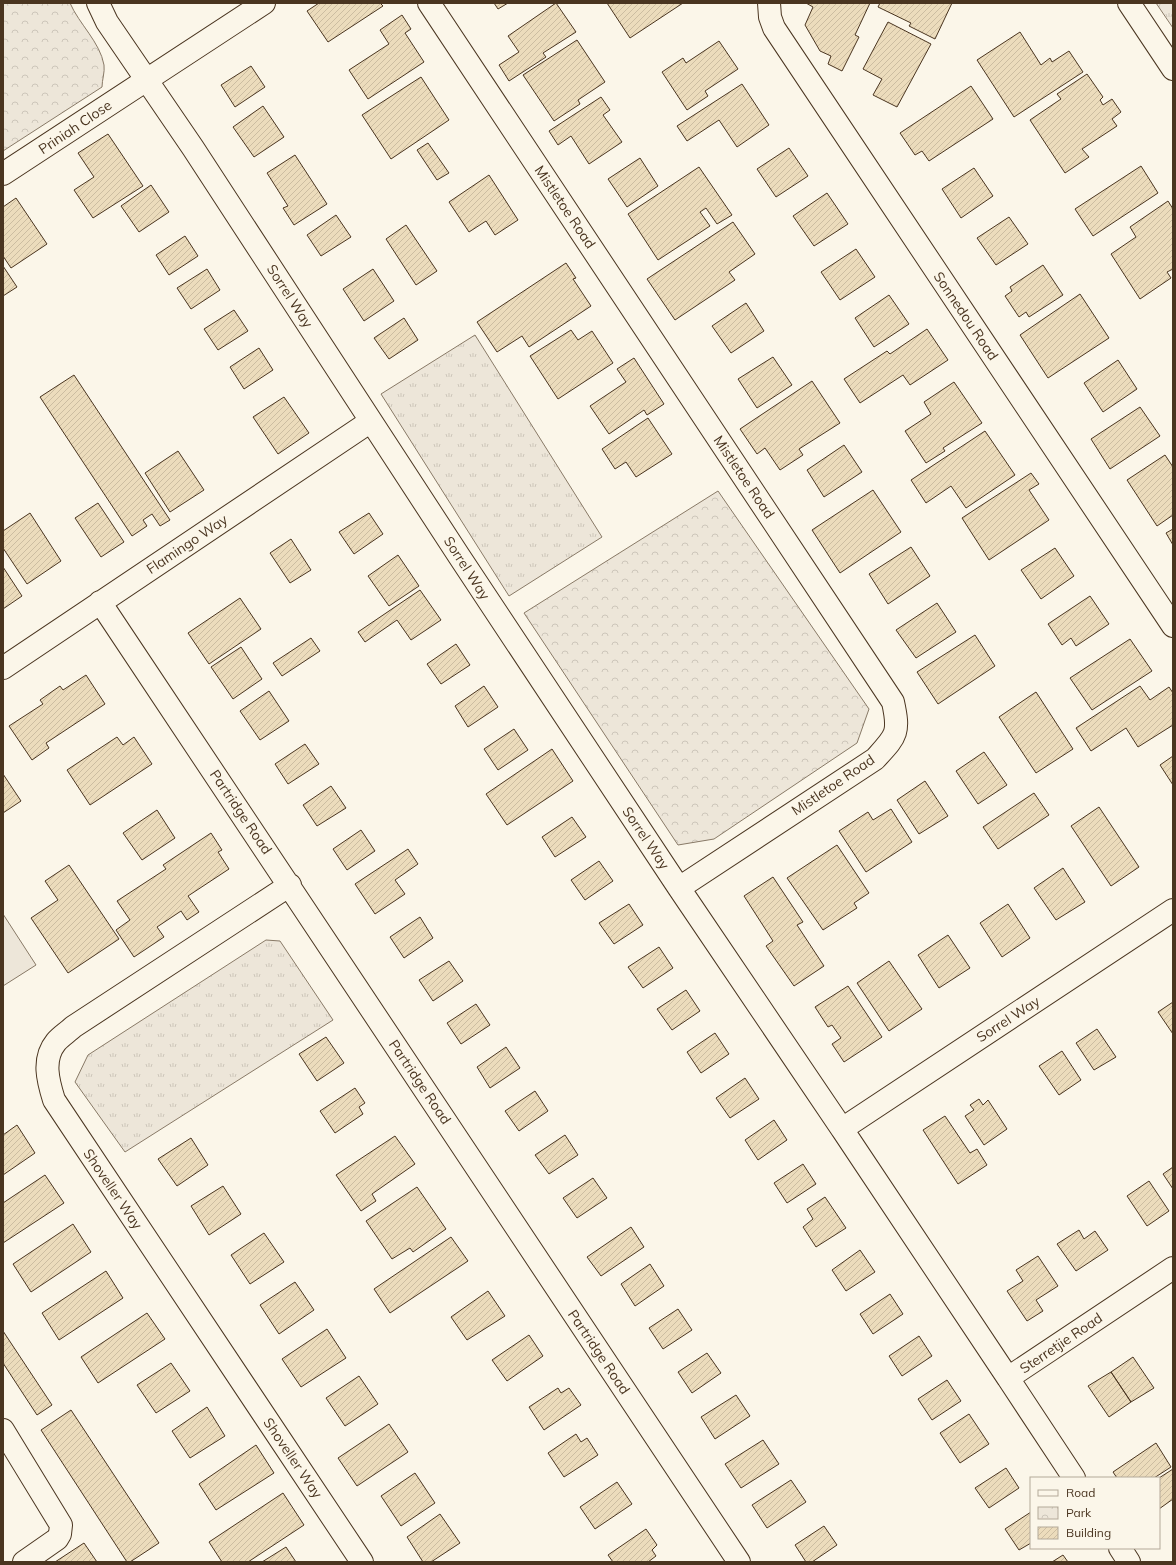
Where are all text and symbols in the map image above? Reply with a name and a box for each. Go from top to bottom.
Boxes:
street label: Priniah Close [35,96,115,158]
street label: Mistletoe Road [531,162,599,252]
street label: Sorrel Way [263,261,317,332]
street label: Sonnedou Road [930,268,1002,364]
street label: Mistletoe Road [710,432,778,522]
street label: Flamingo Way [143,510,231,578]
street label: Sorrel Way [440,533,494,604]
street label: Mistletoe Road [788,751,878,819]
street label: Partridge Road [206,766,276,858]
street label: Sorrel Way [618,803,674,873]
street label: Sorrel Way [973,992,1044,1046]
street label: Partridge Road [385,1036,455,1128]
street label: Shoveller Way [79,1145,147,1233]
street label: Partridge Road [564,1306,634,1398]
street label: Sterretjie Road [1016,1309,1106,1377]
street label: Shoveller Way [259,1414,327,1502]
legend [1030,1477,1160,1549]
text: Road [1066,1485,1095,1500]
text: Park [1066,1505,1092,1520]
text: Building [1066,1525,1111,1540]

